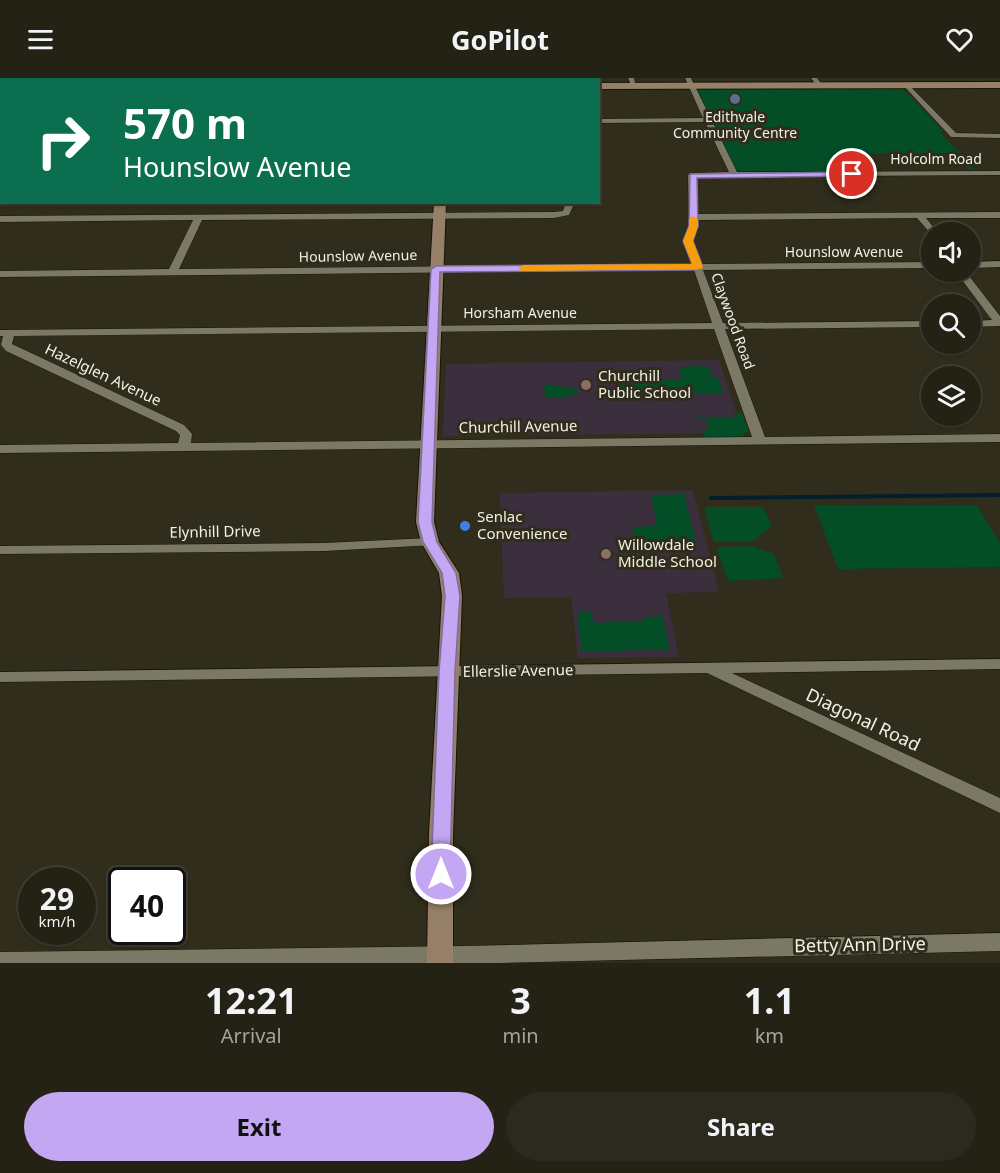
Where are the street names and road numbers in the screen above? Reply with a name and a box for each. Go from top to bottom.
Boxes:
street label: Holcolm Road [890,149,982,168]
street label: Hounslow Avenue [785,242,903,261]
street label: Hounslow Avenue [299,245,417,266]
street label: Claywood Road [707,270,760,372]
street label: Horsham Avenue [463,303,577,322]
street label: Hazelglen Avenue [42,338,165,410]
street label: Churchill Avenue [459,415,577,437]
street label: Elynhill Drive [169,520,261,542]
street label: Ellerslie Avenue [462,659,573,681]
street label: Diagonal Road [802,682,925,756]
street label: Betty Ann Drive [794,931,926,957]

